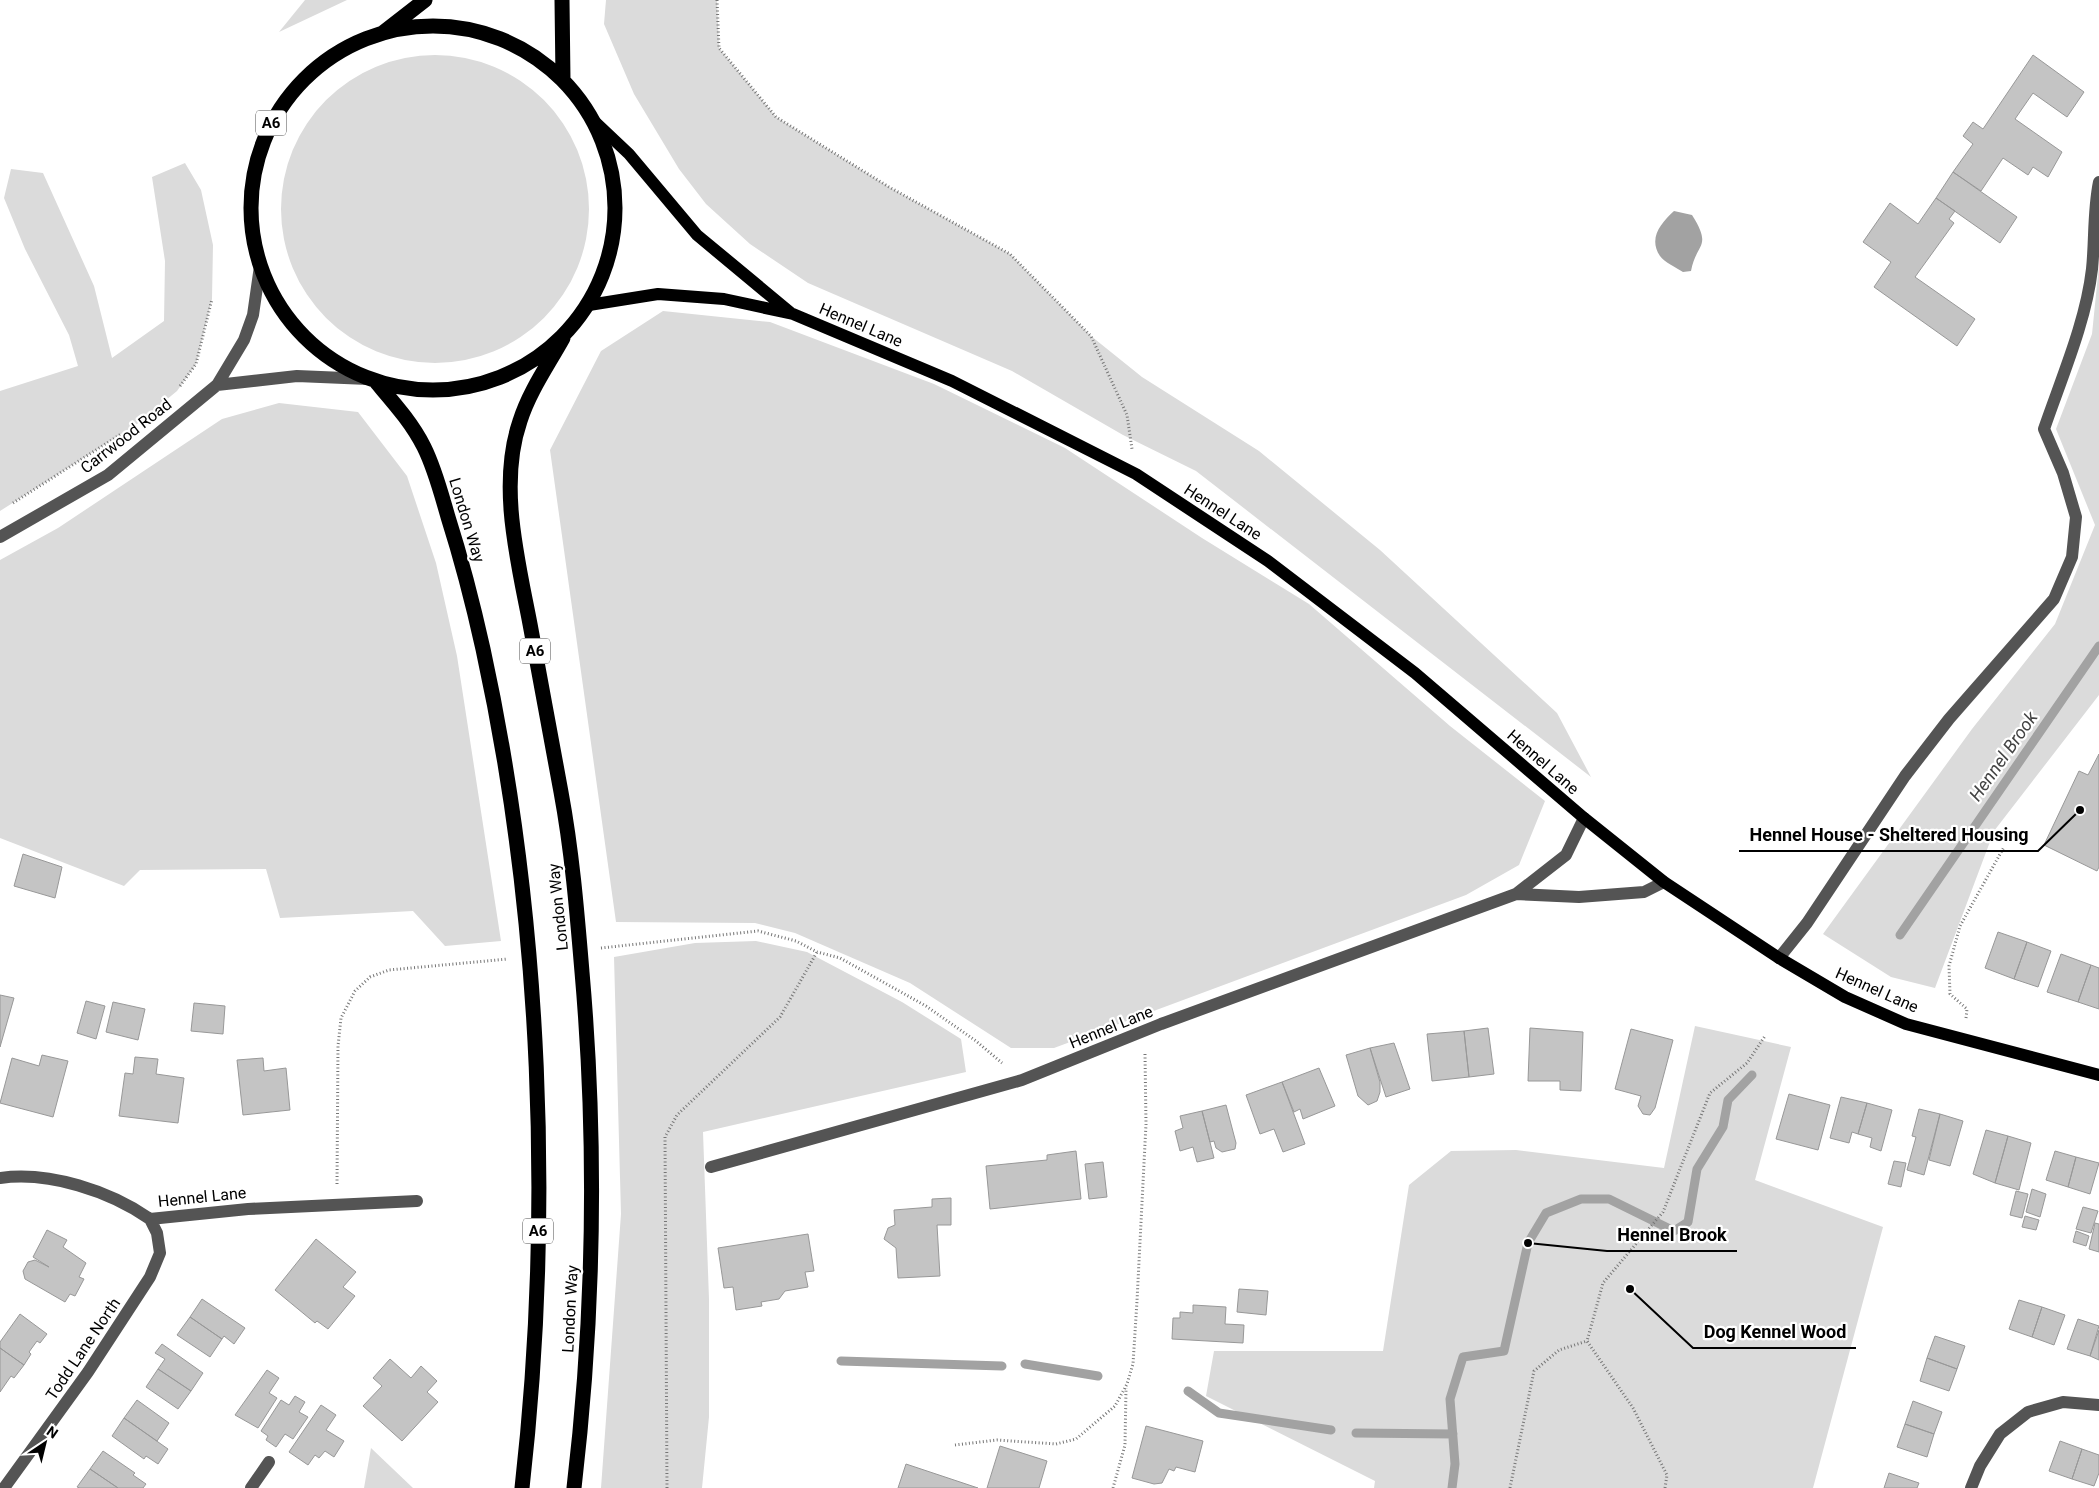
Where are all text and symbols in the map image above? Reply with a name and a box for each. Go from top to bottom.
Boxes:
road number: A6 [256,110,286,136]
street label: Hennel Lane [817,299,905,351]
street label: Carrwood Road [77,395,175,477]
street label: London Way [445,475,489,565]
street label: Hennel Lane [1181,480,1265,544]
road number: A6 [520,638,550,664]
water label: Hennel Brook [1964,706,2042,805]
street label: Hennel Lane [1503,726,1583,798]
callout: Hennel House - Sheltered Housing [1739,818,2038,851]
text: Hennel House - Sheltered Housing [1749,824,2029,845]
street label: London Way [544,862,572,952]
street label: Hennel Lane [1833,963,1921,1017]
street label: Hennel Lane [1066,1002,1156,1052]
street label: Hennel Lane [157,1183,247,1211]
road number: A6 [523,1218,553,1244]
callout: Hennel Brook [1607,1218,1737,1251]
text: Hennel Brook [1617,1224,1727,1245]
street label: London Way [558,1264,582,1353]
street label: Todd Lane North [42,1294,124,1404]
callout: Dog Kennel Wood [1693,1315,1856,1348]
text: Dog Kennel Wood [1704,1321,1846,1342]
north arrow [20,1418,70,1468]
text: N [44,1423,61,1442]

